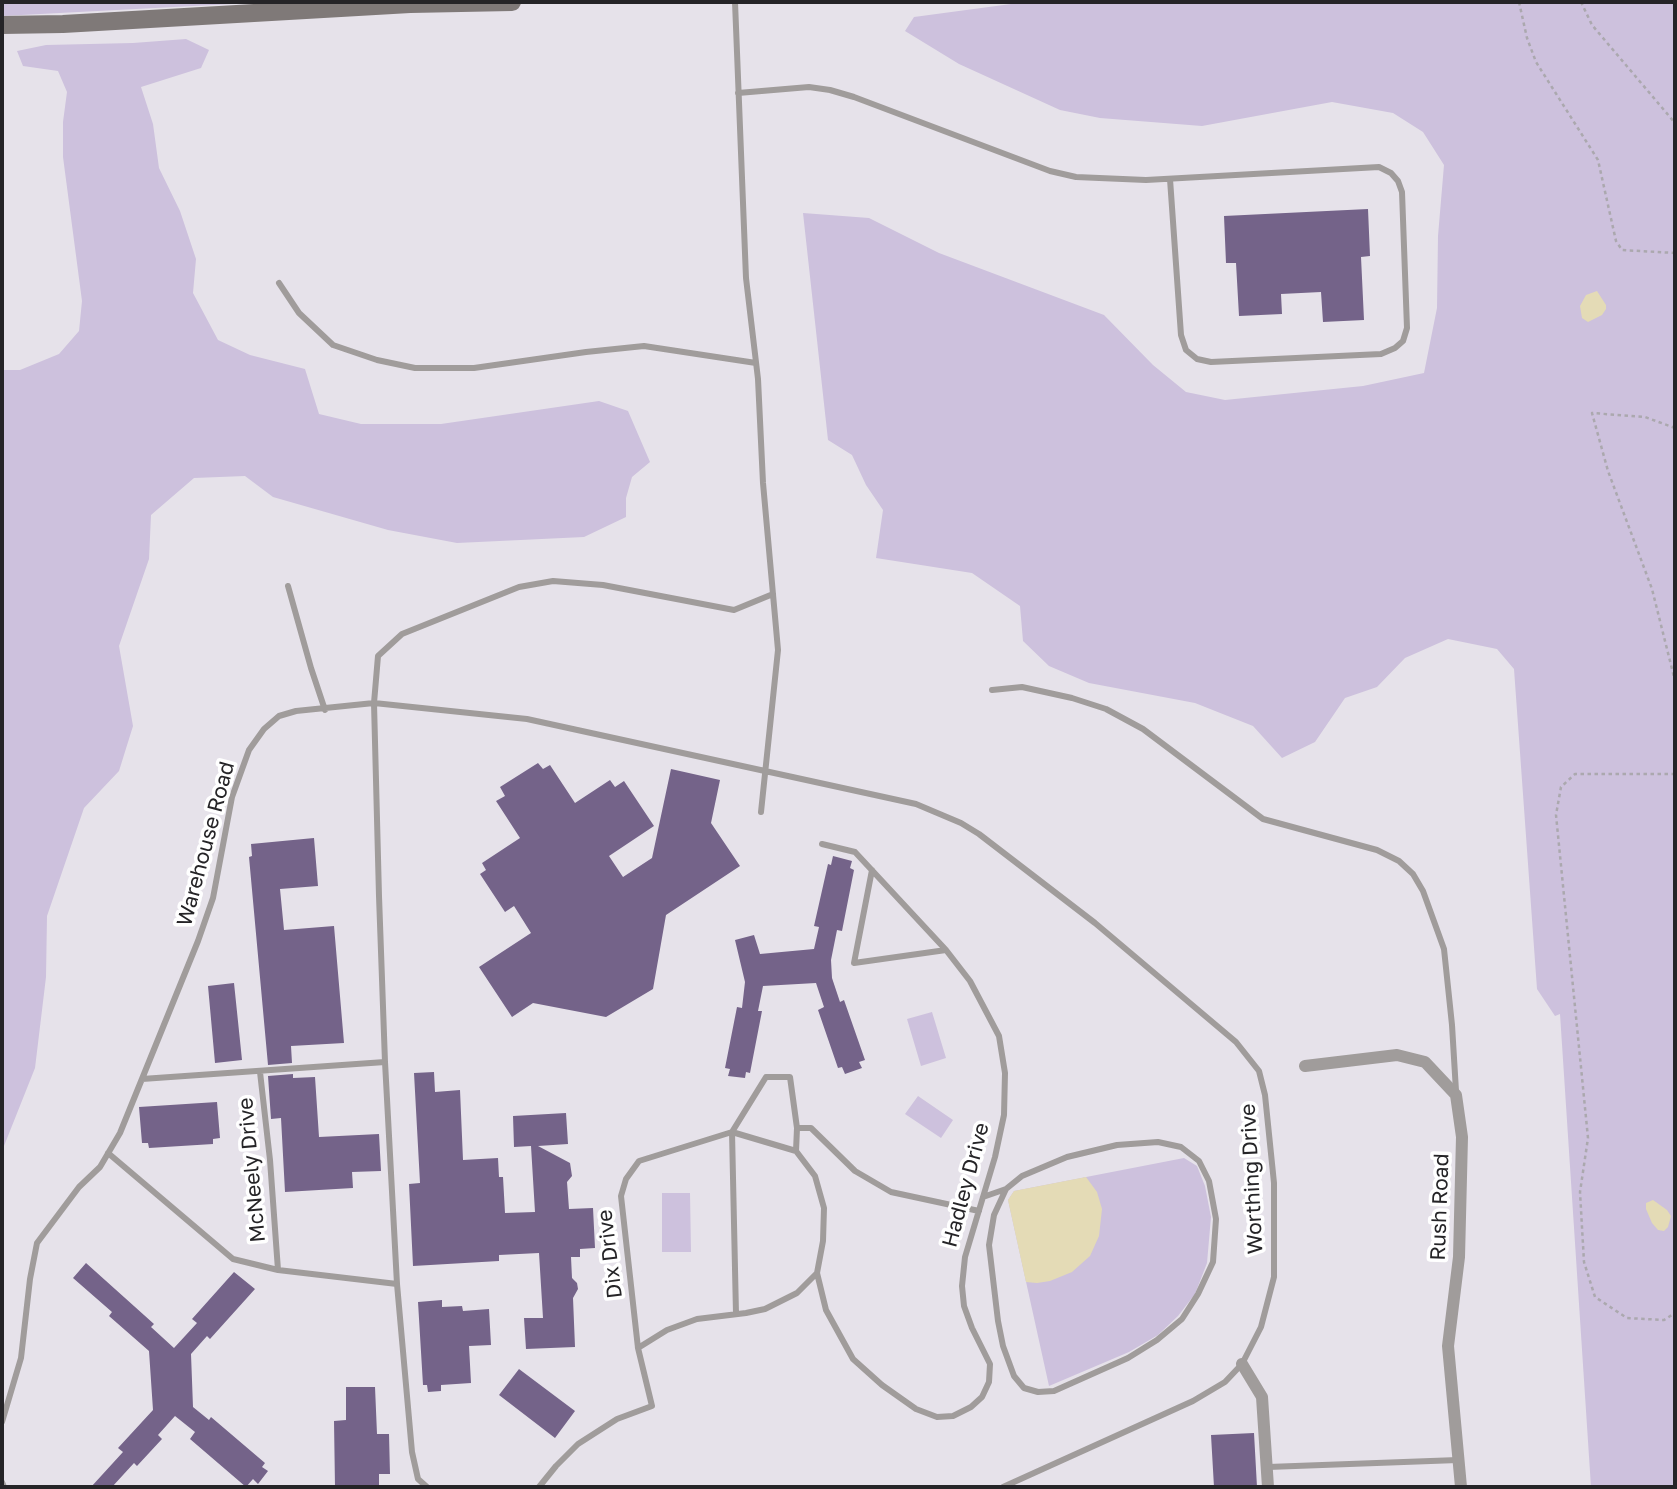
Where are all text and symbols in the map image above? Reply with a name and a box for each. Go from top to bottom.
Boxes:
street label: Warehouse Road [172,759,240,929]
street label: McNeely Drive [233,1097,271,1243]
street label: Worthing Drive [1235,1103,1269,1255]
street label: Hadley Drive [937,1120,995,1250]
street label: Rush Road [1426,1153,1454,1261]
street label: Dix Drive [592,1208,628,1300]

